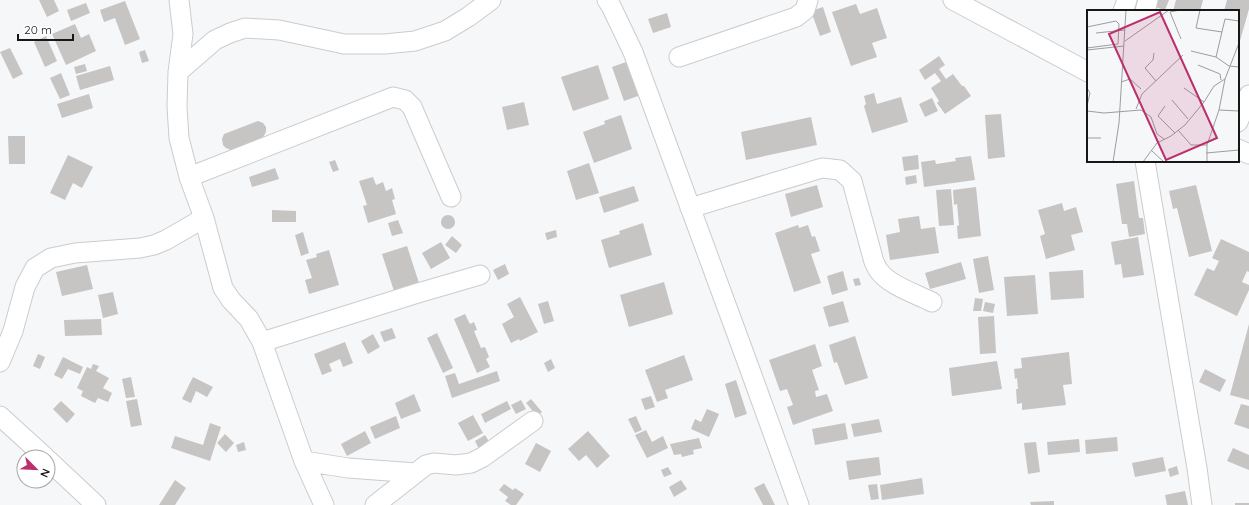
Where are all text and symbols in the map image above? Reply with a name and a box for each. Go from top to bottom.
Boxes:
inset map [1087,10,1239,162]
scale bar [18,16,73,42]
text: 20 m [24,22,52,37]
north arrow [16,449,56,489]
text: N [37,467,53,480]

